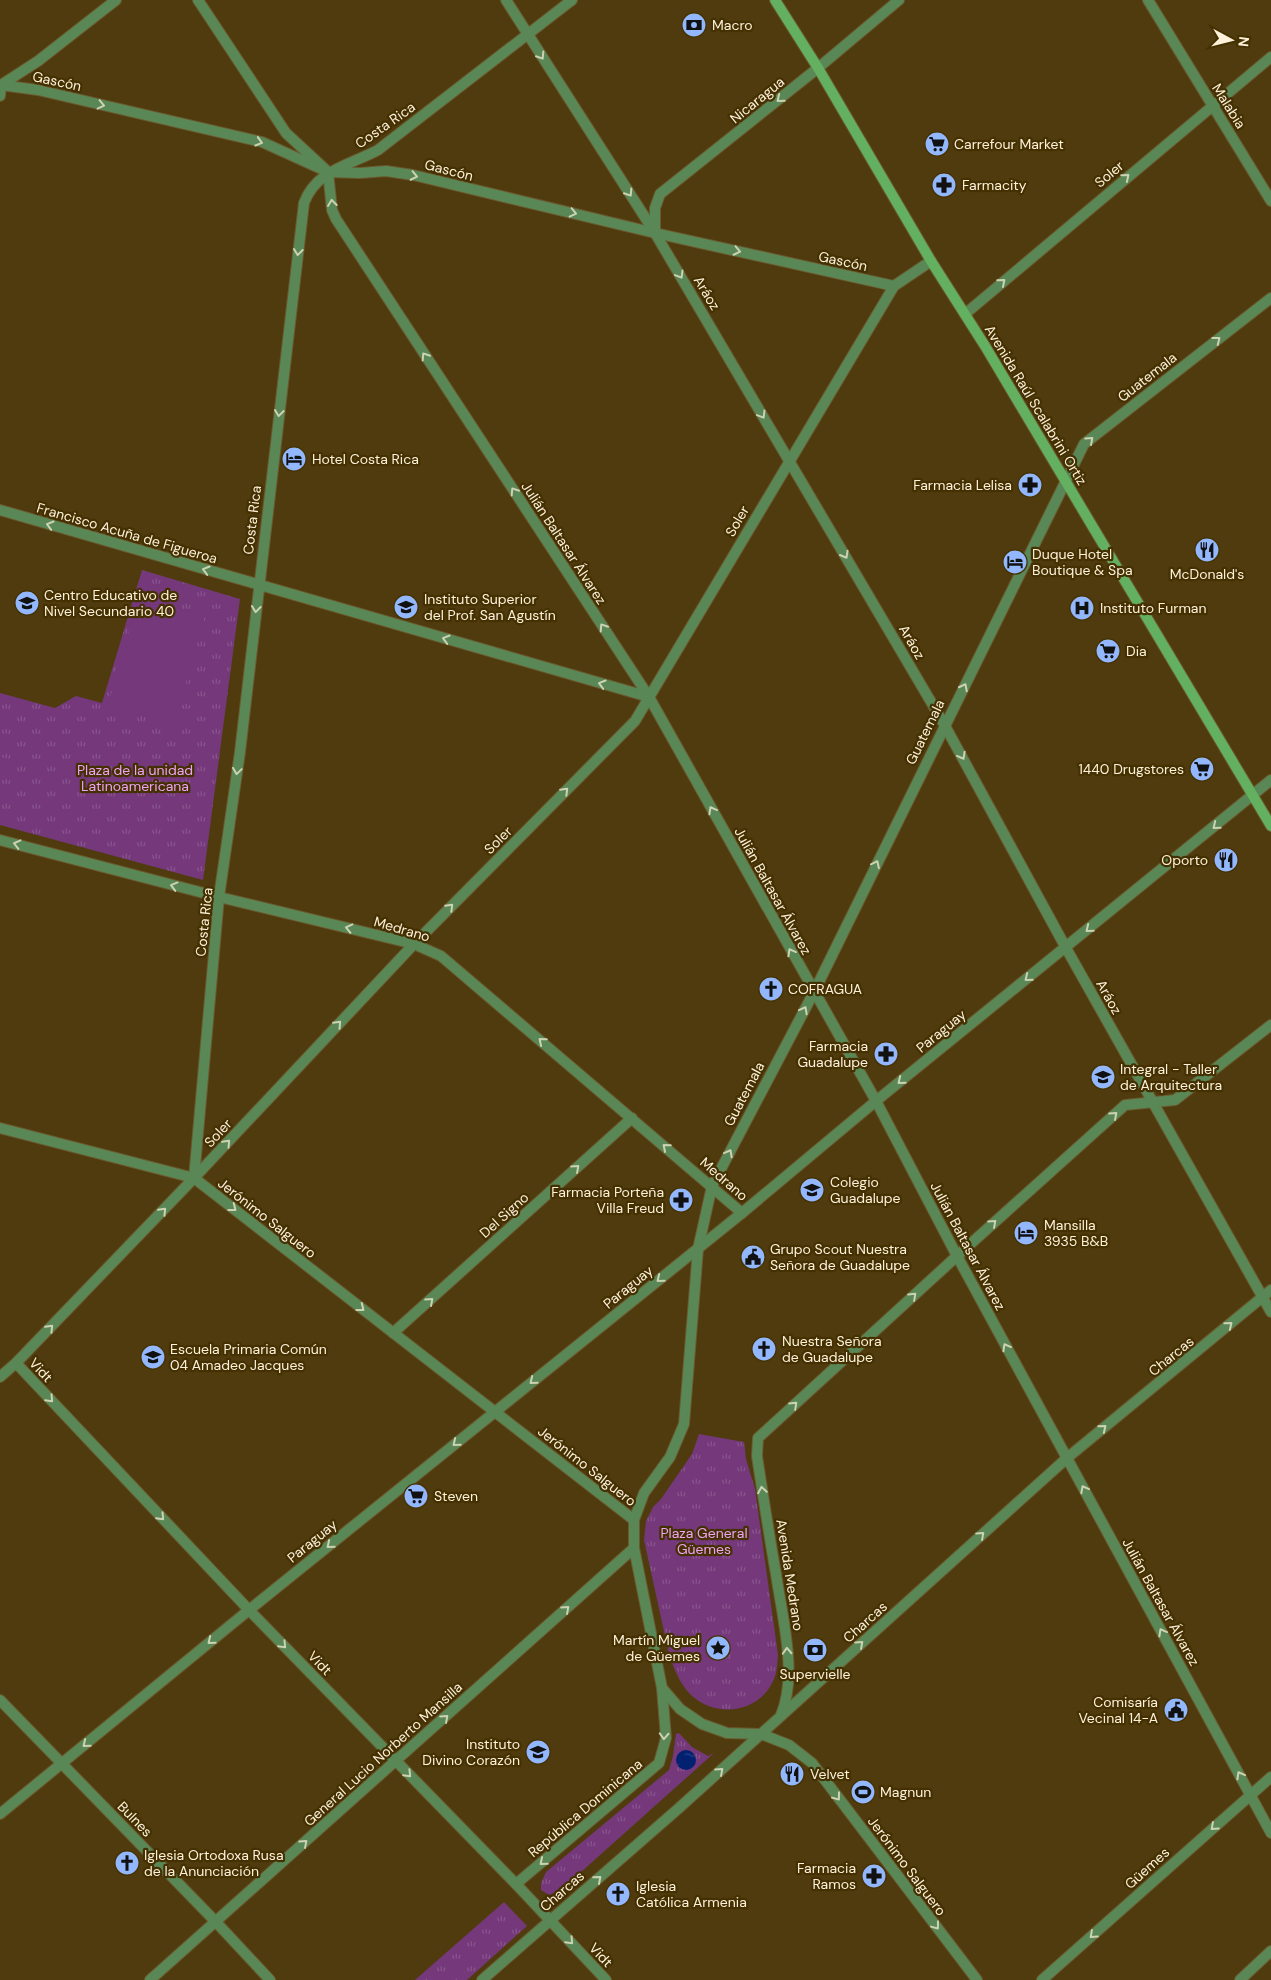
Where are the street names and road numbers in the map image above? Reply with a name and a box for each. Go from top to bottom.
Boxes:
street label: Gascón [31,67,83,95]
street label: Nicaragua [726,73,788,127]
street label: Malabia [1208,80,1250,132]
street label: Costa Rica [351,98,419,152]
street label: Gascón [423,155,475,185]
street label: Soler [1091,157,1127,191]
street label: Gascón [817,247,869,275]
street label: Aráoz [690,273,724,313]
street label: Avenida Raúl Scalabrini Ortiz [981,322,1091,488]
street label: Guatemala [1114,348,1180,406]
street label: Julián Baltasar Álvarez [517,478,611,608]
street label: Costa Rica [239,485,265,555]
street label: Francisco Acuña de Figueroa [35,499,219,567]
street label: Soler [721,502,753,540]
street label: Aráoz [895,622,929,662]
street label: Guatemala [902,697,948,767]
street label: Soler [480,822,516,858]
street label: Julián Baltasar Álvarez [730,824,816,958]
street label: Costa Rica [191,887,217,957]
street label: Medrano [372,912,432,946]
street label: Aráoz [1092,977,1126,1017]
street label: Paraguay [912,1005,970,1057]
street label: Guatemala [720,1059,768,1129]
street label: Soler [200,1115,236,1151]
street label: Medrano [696,1153,752,1205]
street label: Jerónimo Salguero [214,1174,320,1262]
street label: Julián Baltasar Álvarez [926,1179,1010,1313]
street label: Del Signo [476,1188,532,1242]
street label: Paraguay [599,1261,657,1313]
street label: Charcas [1145,1332,1197,1380]
street label: Vidt [25,1354,57,1386]
street label: Jerónimo Salguero [534,1422,640,1510]
street label: Paraguay [283,1515,341,1567]
street label: Avenida Medrano [772,1518,808,1632]
street label: Julián Baltasar Álvarez [1118,1535,1204,1669]
street label: Charcas [839,1597,891,1647]
street label: Vidt [304,1647,336,1679]
street label: General Lucio Norberto Mansilla [300,1678,466,1830]
street label: República Dominicana [524,1755,646,1861]
street label: Bulnes [114,1797,156,1841]
street label: Jerónimo Salguero [864,1813,950,1919]
street label: Güemes [1121,1843,1173,1893]
street label: Charcas [536,1867,588,1915]
street label: Vidt [585,1939,617,1971]

